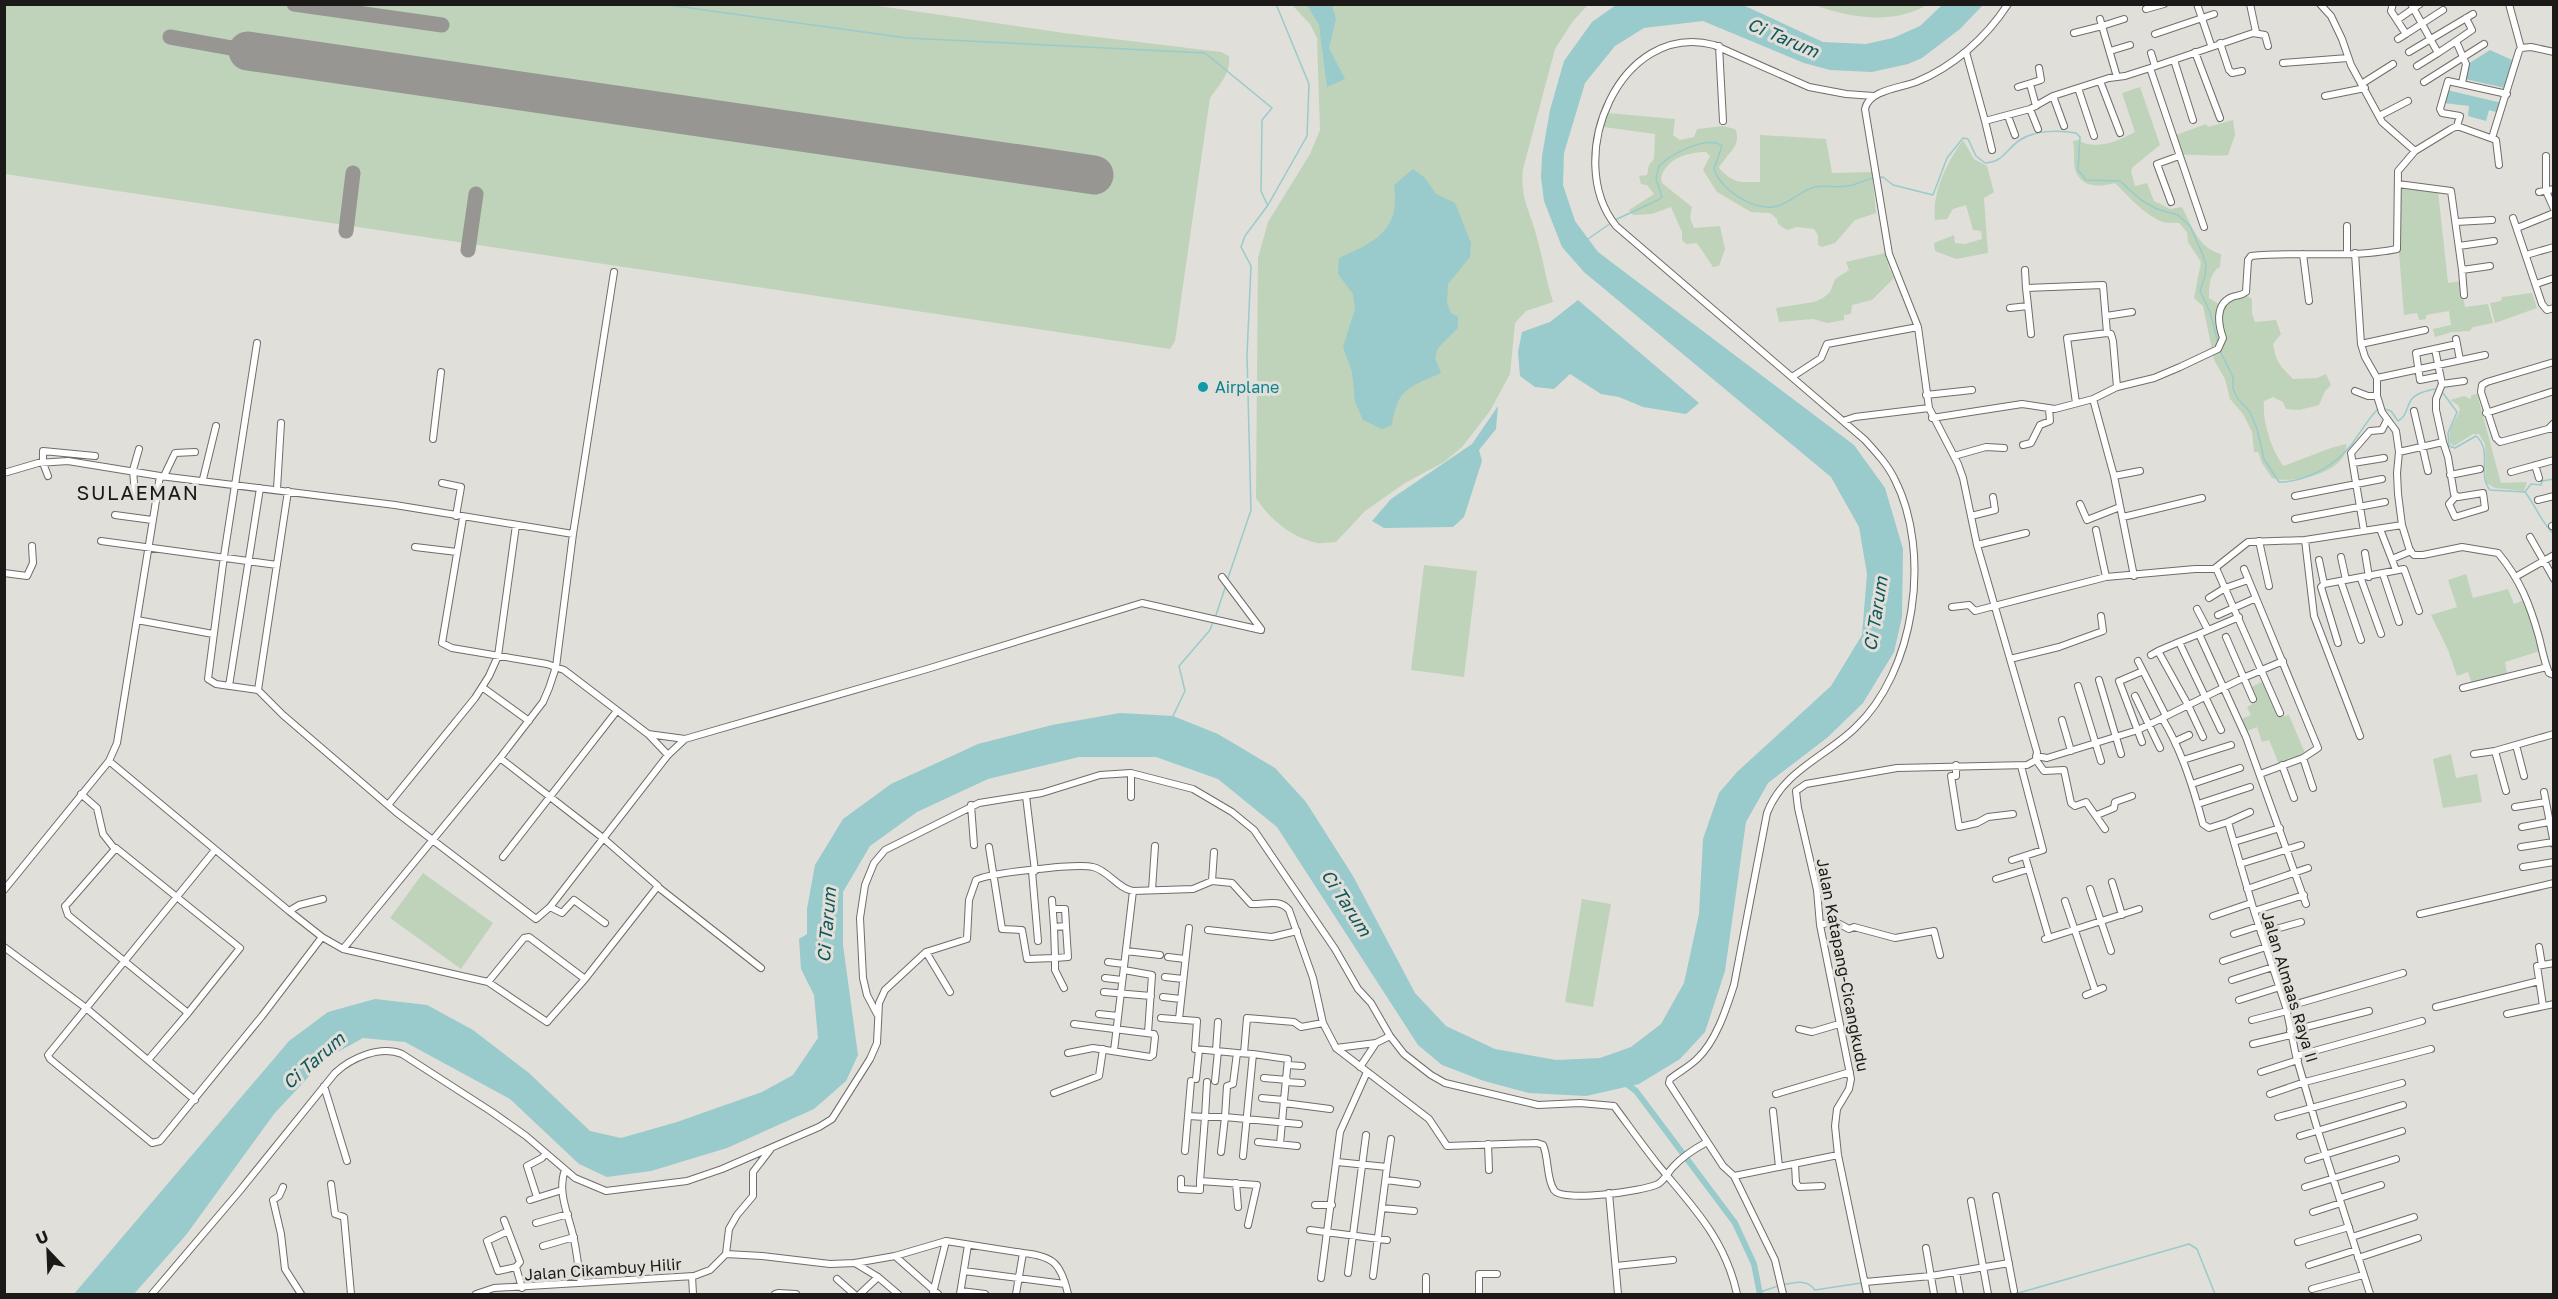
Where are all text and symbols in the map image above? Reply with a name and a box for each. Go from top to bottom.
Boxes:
water label: Ci Tarum [1745,12,1823,62]
place label: Airplane [1215,377,1279,397]
marker: Airplane [1196,380,1210,394]
district label: SULAEMAN [77,480,199,504]
water label: Ci Tarum [1858,574,1892,653]
street label: Jalan Katapang-Cicangkudu [1813,857,1873,1073]
water label: Ci Tarum [1317,865,1377,941]
water label: Ci Tarum [812,885,840,963]
street label: Jalan Almaas Raya II [2257,909,2323,1065]
water label: Ci Tarum [278,1027,350,1093]
north arrow [18,1221,78,1281]
text: U [33,1226,51,1249]
street label: Jalan Cikambuy Hilir [524,1254,682,1284]

